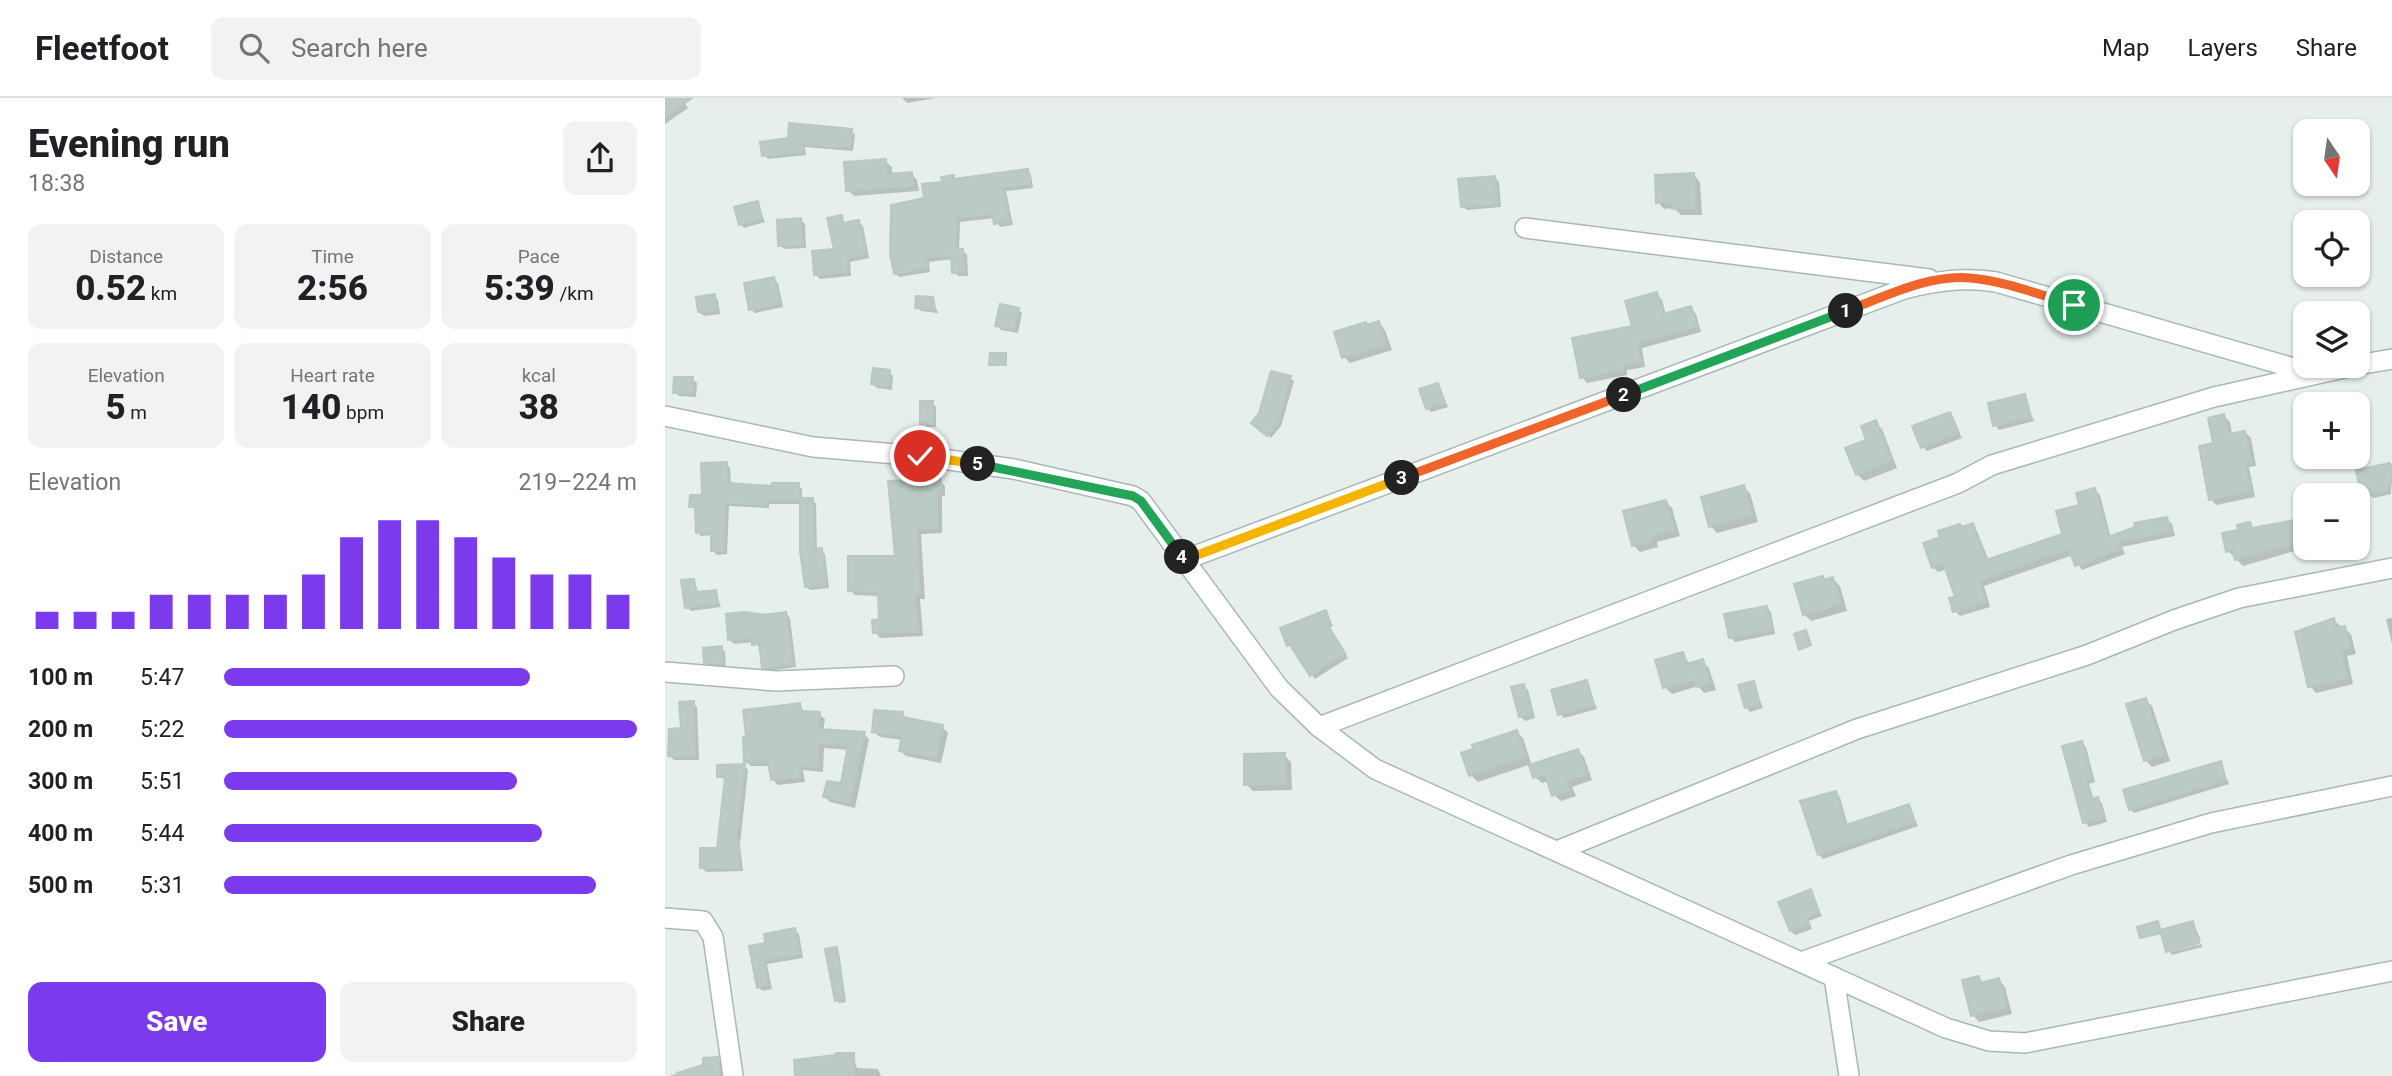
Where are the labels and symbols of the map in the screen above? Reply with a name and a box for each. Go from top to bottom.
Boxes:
north arrow [2293,119,2369,196]
pin [2044,275,2104,335]
pin: 1 [1829,294,1863,328]
pin: 2 [1607,378,1641,412]
pin [890,426,950,486]
pin: 5 [961,446,995,482]
pin: 3 [1385,460,1419,496]
pin: 4 [1165,540,1199,574]

